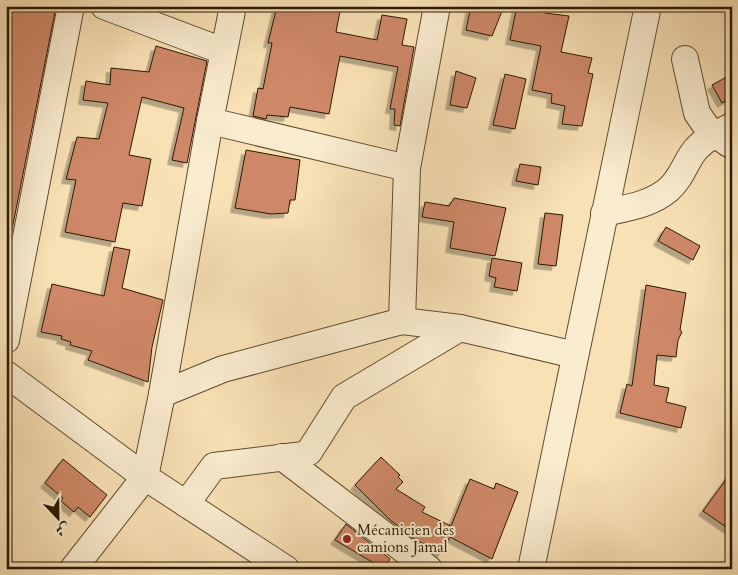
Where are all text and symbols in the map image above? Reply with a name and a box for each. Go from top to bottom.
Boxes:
north arrow [32,492,82,542]
text: ش [53,518,73,541]
place label: Mécanicien des camions Jamal [357,520,454,557]
marker: Mécanicien des camions Jamal [341,533,353,545]

